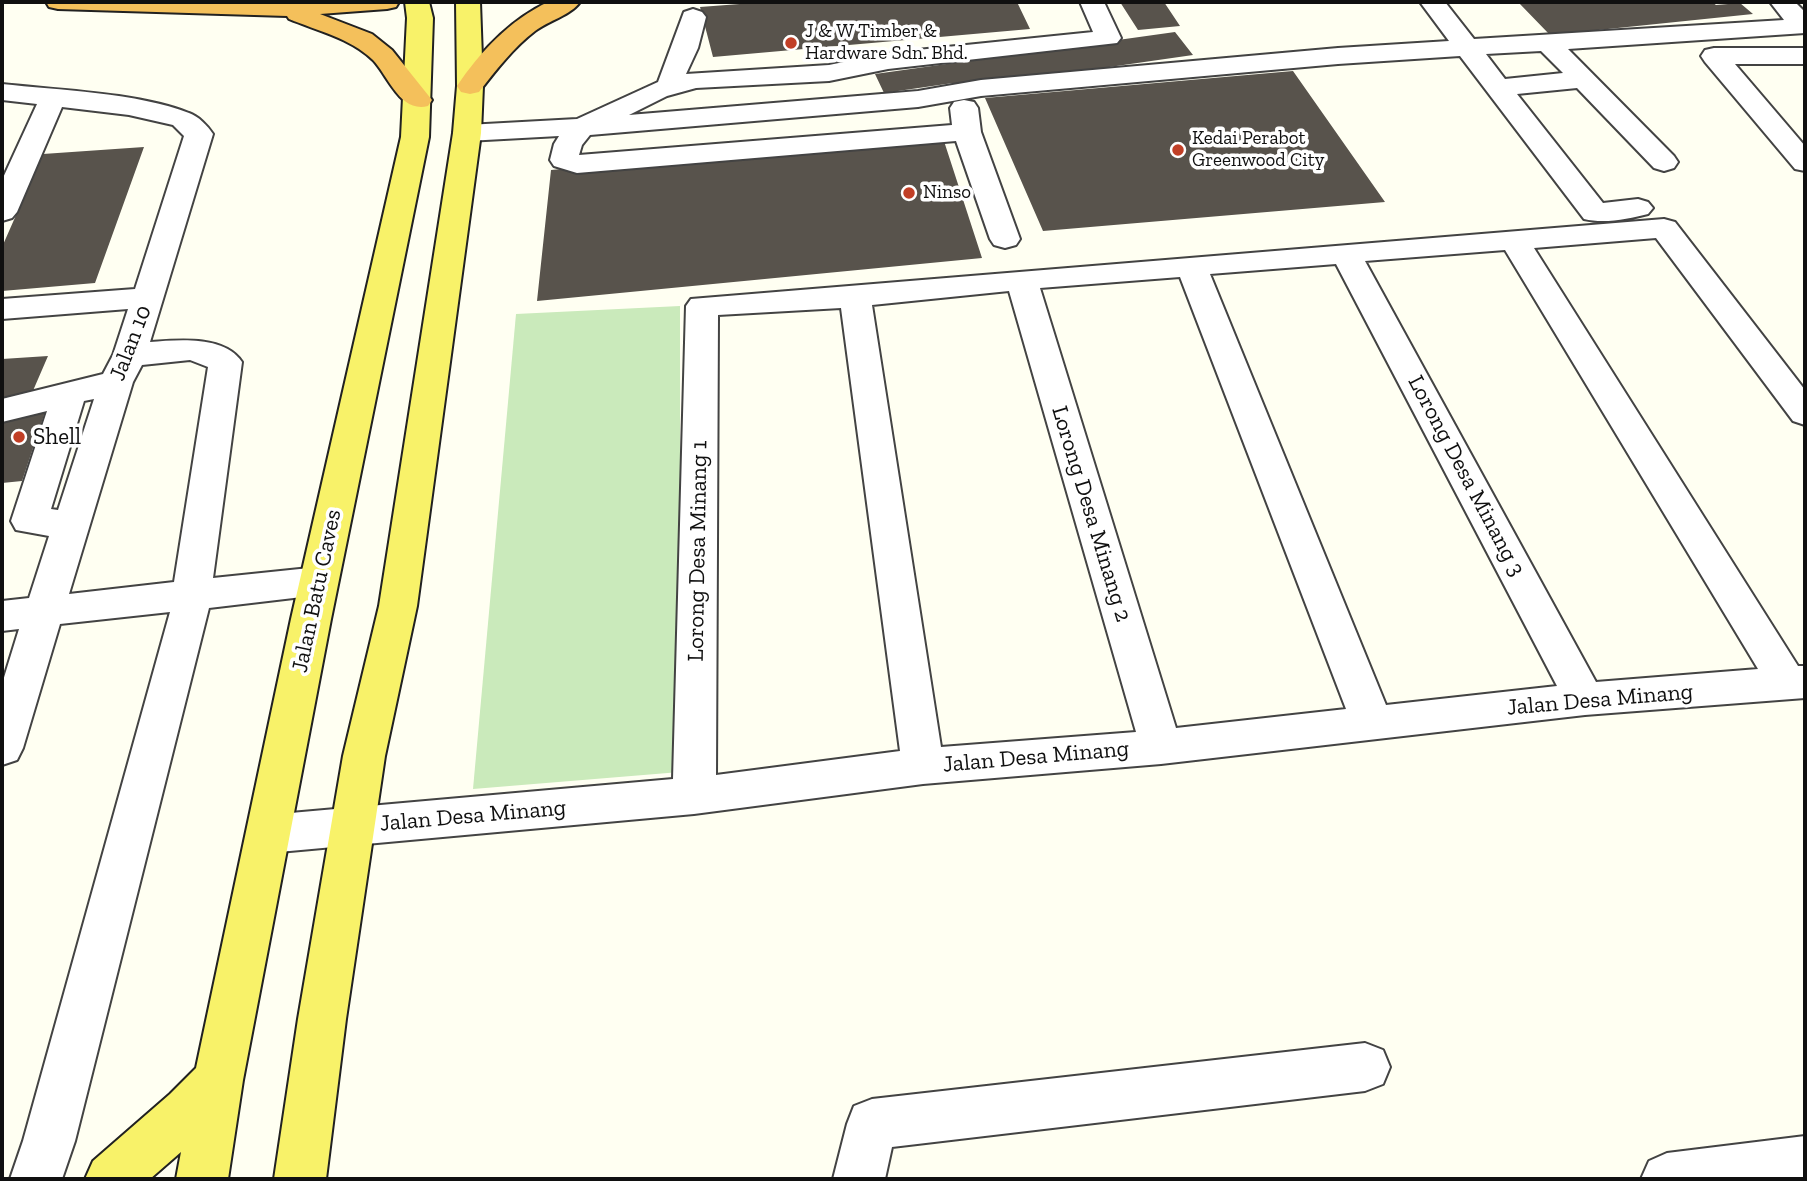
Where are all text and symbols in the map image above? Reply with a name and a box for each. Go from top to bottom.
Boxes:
place label: J & W Timber & Hardware Sdn. Bhd. [805,21,968,65]
marker: J & W Timber & Hardware Sdn. Bhd. [783,35,799,51]
place label: Kedai Perabot Greenwood City [1192,128,1324,172]
marker: Kedai Perabot Greenwood City [1170,142,1186,158]
place label: Ninso [923,182,971,204]
marker: Ninso [901,185,917,201]
street label: Jalan 10 [104,301,158,385]
street label: Lorong Desa Minang 3 [1401,371,1531,581]
street label: Lorong Desa Minang 2 [1045,403,1137,625]
place label: Shell [33,423,81,451]
marker: Shell [11,429,27,445]
street label: Lorong Desa Minang 1 [682,440,714,662]
street label: Jalan Batu Caves [286,507,348,675]
street label: Jalan Desa Minang [1506,678,1694,722]
street label: Jalan Desa Minang [942,735,1130,779]
street label: Jalan Desa Minang [379,794,567,838]

